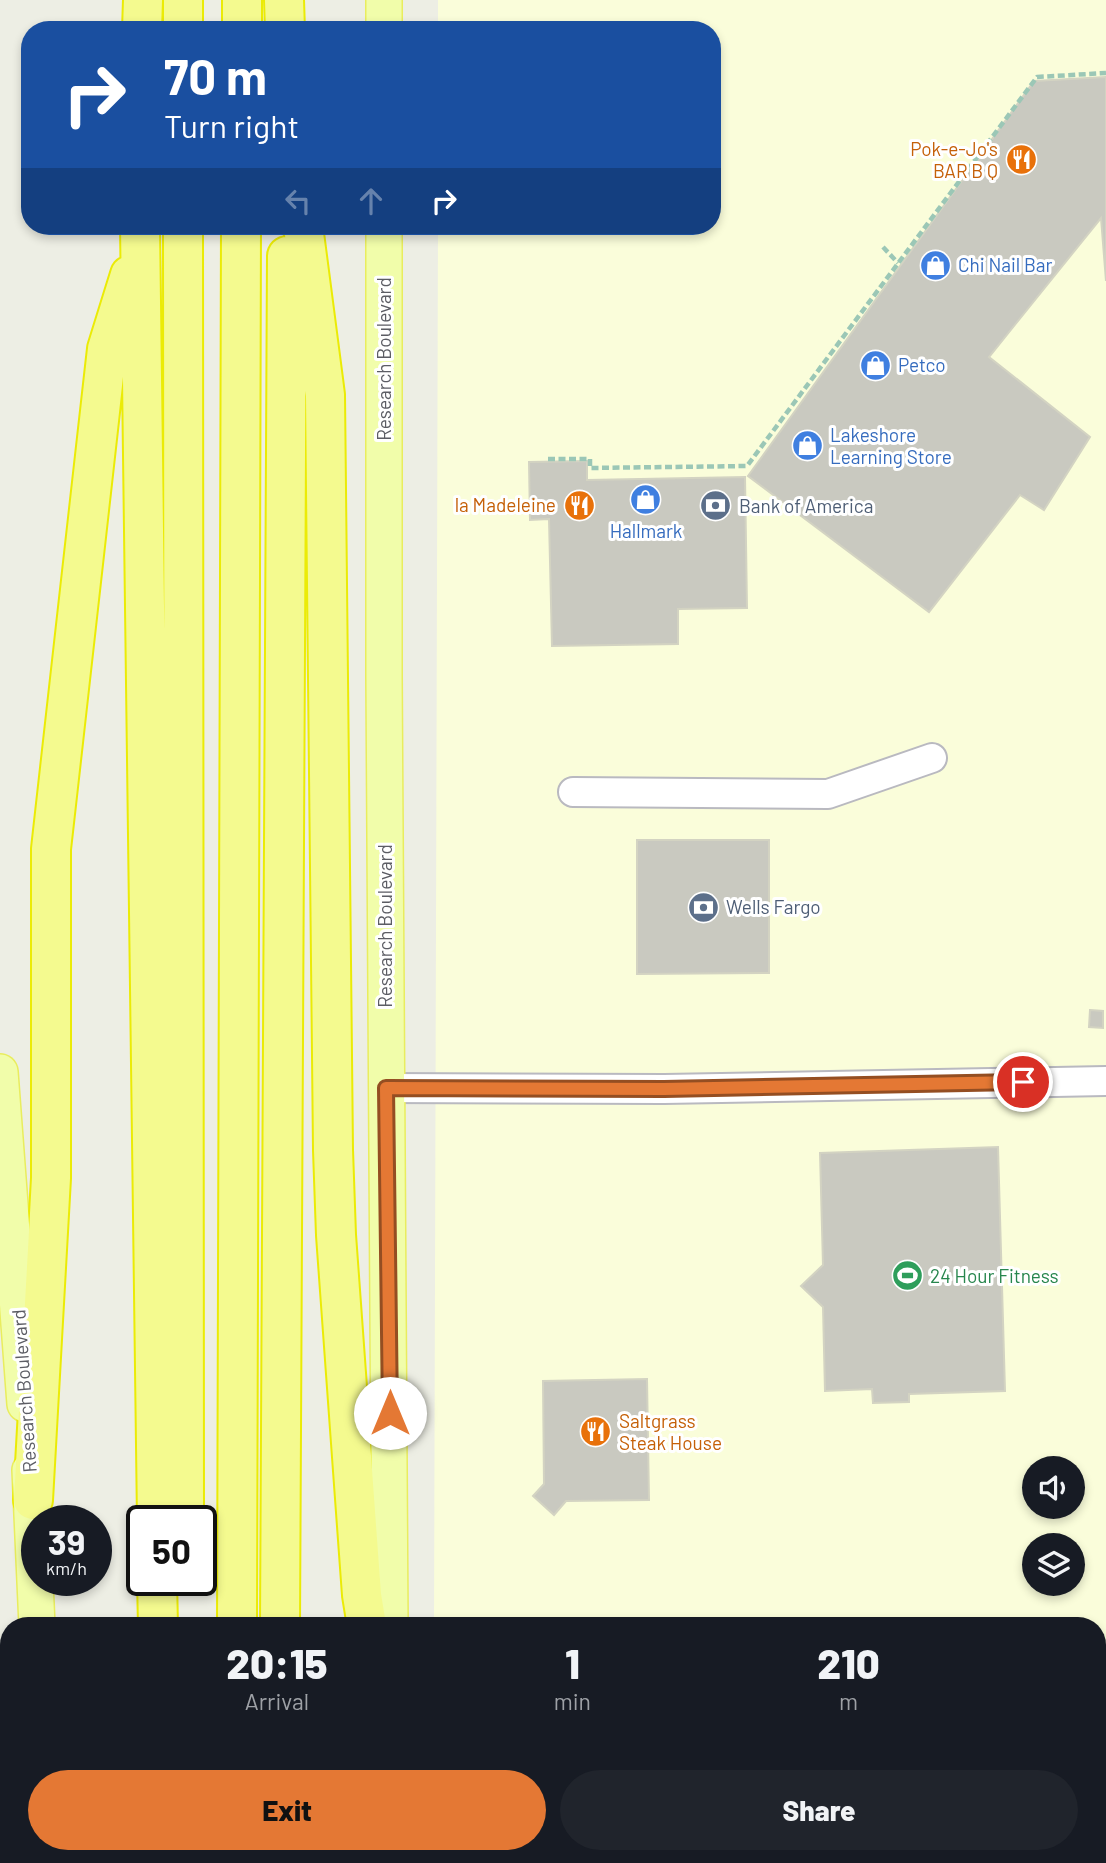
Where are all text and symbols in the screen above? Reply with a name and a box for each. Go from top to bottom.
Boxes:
text: 70 m [164,46,267,105]
icon: right [49,49,140,140]
text: Turn right [164,106,299,144]
place label: Pok-e-Jo's BAR B Q [910,137,998,182]
restaurant icon: Pok-e-Jo's BAR B Q [1004,143,1038,177]
icon: left [279,182,317,220]
icon: ahead [352,182,390,220]
icon: right [425,182,463,220]
shop icon: Chi Nail Bar [918,248,952,282]
place label: Chi Nail Bar [958,253,1052,276]
street label: Research Boulevard [372,277,395,441]
shop icon: Petco [858,348,892,382]
place label: Petco [898,353,946,376]
place label: Lakeshore Learning Store [830,423,952,468]
shop icon: Lakeshore Learning Store [790,429,824,463]
shop icon: Hallmark [629,483,663,517]
restaurant icon: la Madeleine [562,488,596,522]
bank icon: Bank of America [699,489,733,523]
place label: la Madeleine [455,493,556,516]
place label: Bank of America [739,494,873,517]
place label: Hallmark [610,519,682,542]
street label: Research Boulevard [373,844,396,1008]
bank icon: Wells Fargo [686,890,720,924]
place label: Wells Fargo [726,895,821,918]
pin [993,1052,1053,1112]
icon: arrive [1004,1063,1042,1101]
sports icon: 24 Hour Fitness [890,1259,924,1293]
place label: 24 Hour Fitness [930,1264,1059,1287]
street label: Research Boulevard [6,1309,41,1473]
position arrow [353,1376,427,1450]
place label: Saltgrass Steak House [619,1409,722,1454]
restaurant icon: Saltgrass Steak House [579,1415,613,1449]
map controls [1022,1456,1085,1596]
button: sound [1022,1456,1085,1519]
speed limit sign: 50 [126,1505,217,1596]
text: 39 [48,1520,85,1562]
button: layers [1022,1533,1085,1596]
text: km/h [46,1557,87,1579]
text: 20:15 [226,1637,328,1687]
text: 1 [565,1637,580,1687]
text: 210 [817,1637,880,1687]
text: Arrival [245,1687,309,1715]
text: min [554,1687,591,1715]
text: m [839,1687,858,1715]
button: Exit [28,1770,546,1850]
button: Share [560,1770,1078,1850]

